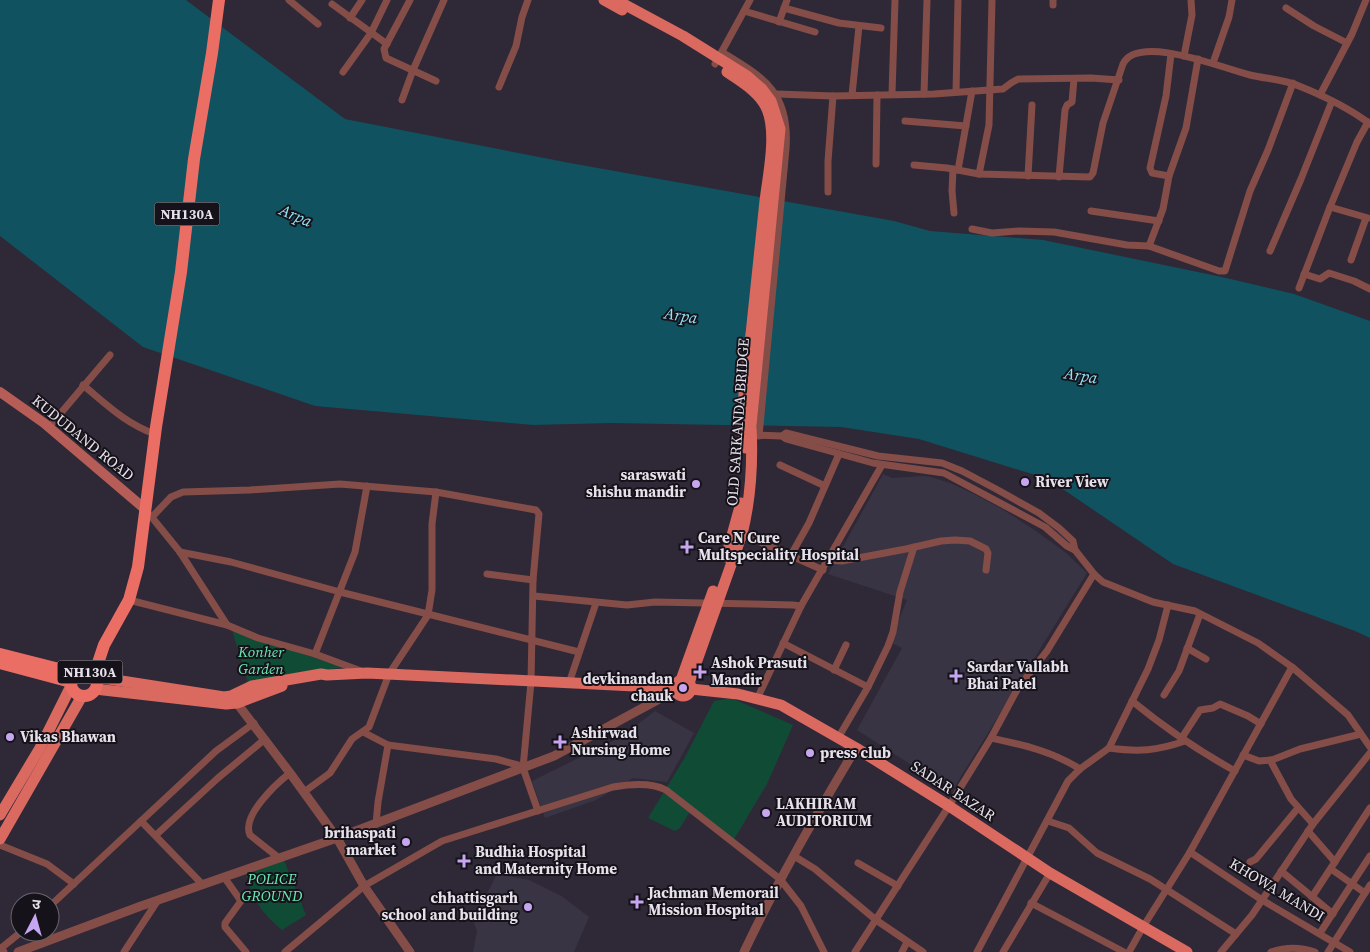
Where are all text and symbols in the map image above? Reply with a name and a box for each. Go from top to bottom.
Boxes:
water label: Arpa [275,198,316,232]
road number: NH130A [154,202,220,225]
water label: Arpa [662,301,700,329]
street label: OLD SARKANDA BRIDGE [721,337,754,507]
water label: Arpa [1062,361,1100,389]
street label: KUDUDAND ROAD [28,390,139,485]
place label: saraswati shishu mandir [586,464,686,502]
place label: River View [1035,471,1109,492]
marker: River View [1019,476,1031,488]
marker: saraswati shishu mandir [690,478,702,490]
place label: Care N Cure Multspeciality Hospital [698,527,859,565]
marker: Care N Cure Multspeciality Hospital [680,540,694,554]
park label: Konher Garden [237,641,285,679]
place label: Ashok Prasuti Mandir [711,652,807,690]
place label: Sardar Vallabh Bhai Patel [967,656,1069,694]
road number: NH130A [58,660,122,684]
marker: Ashok Prasuti Mandir [693,665,707,679]
place label: devkinandan chauk [583,668,673,706]
marker: Sardar Vallabh Bhai Patel [949,669,963,683]
marker: devkinandan chauk [677,682,689,694]
place label: Ashirwad Nursing Home [571,722,671,760]
place label: Vikas Bhawan [20,726,116,747]
marker: Vikas Bhawan [4,731,16,743]
marker: Ashirwad Nursing Home [553,735,567,749]
place label: press club [820,742,891,763]
marker: press club [804,747,816,759]
street label: SADAR BAZAR [907,755,1000,826]
place label: LAKHIRAM AUDITORIUM [776,793,872,831]
marker: LAKHIRAM AUDITORIUM [760,807,772,819]
place label: brihaspati market [324,822,397,860]
marker: brihaspati market [400,836,412,848]
place label: Budhia Hospital and Maternity Home [475,841,617,879]
street label: KHOWA MANDI [1226,853,1329,926]
marker: Budhia Hospital and Maternity Home [457,854,471,868]
park label: POLICE GROUND [242,868,302,906]
place label: Jachman Memorail Mission Hospital [647,882,779,920]
place label: chhattisgarh school and building [381,887,518,925]
north arrow [10,892,60,942]
text: उ [31,894,42,915]
marker: Jachman Memorail Mission Hospital [630,895,644,909]
marker: chhattisgarh school and building [522,901,534,913]

